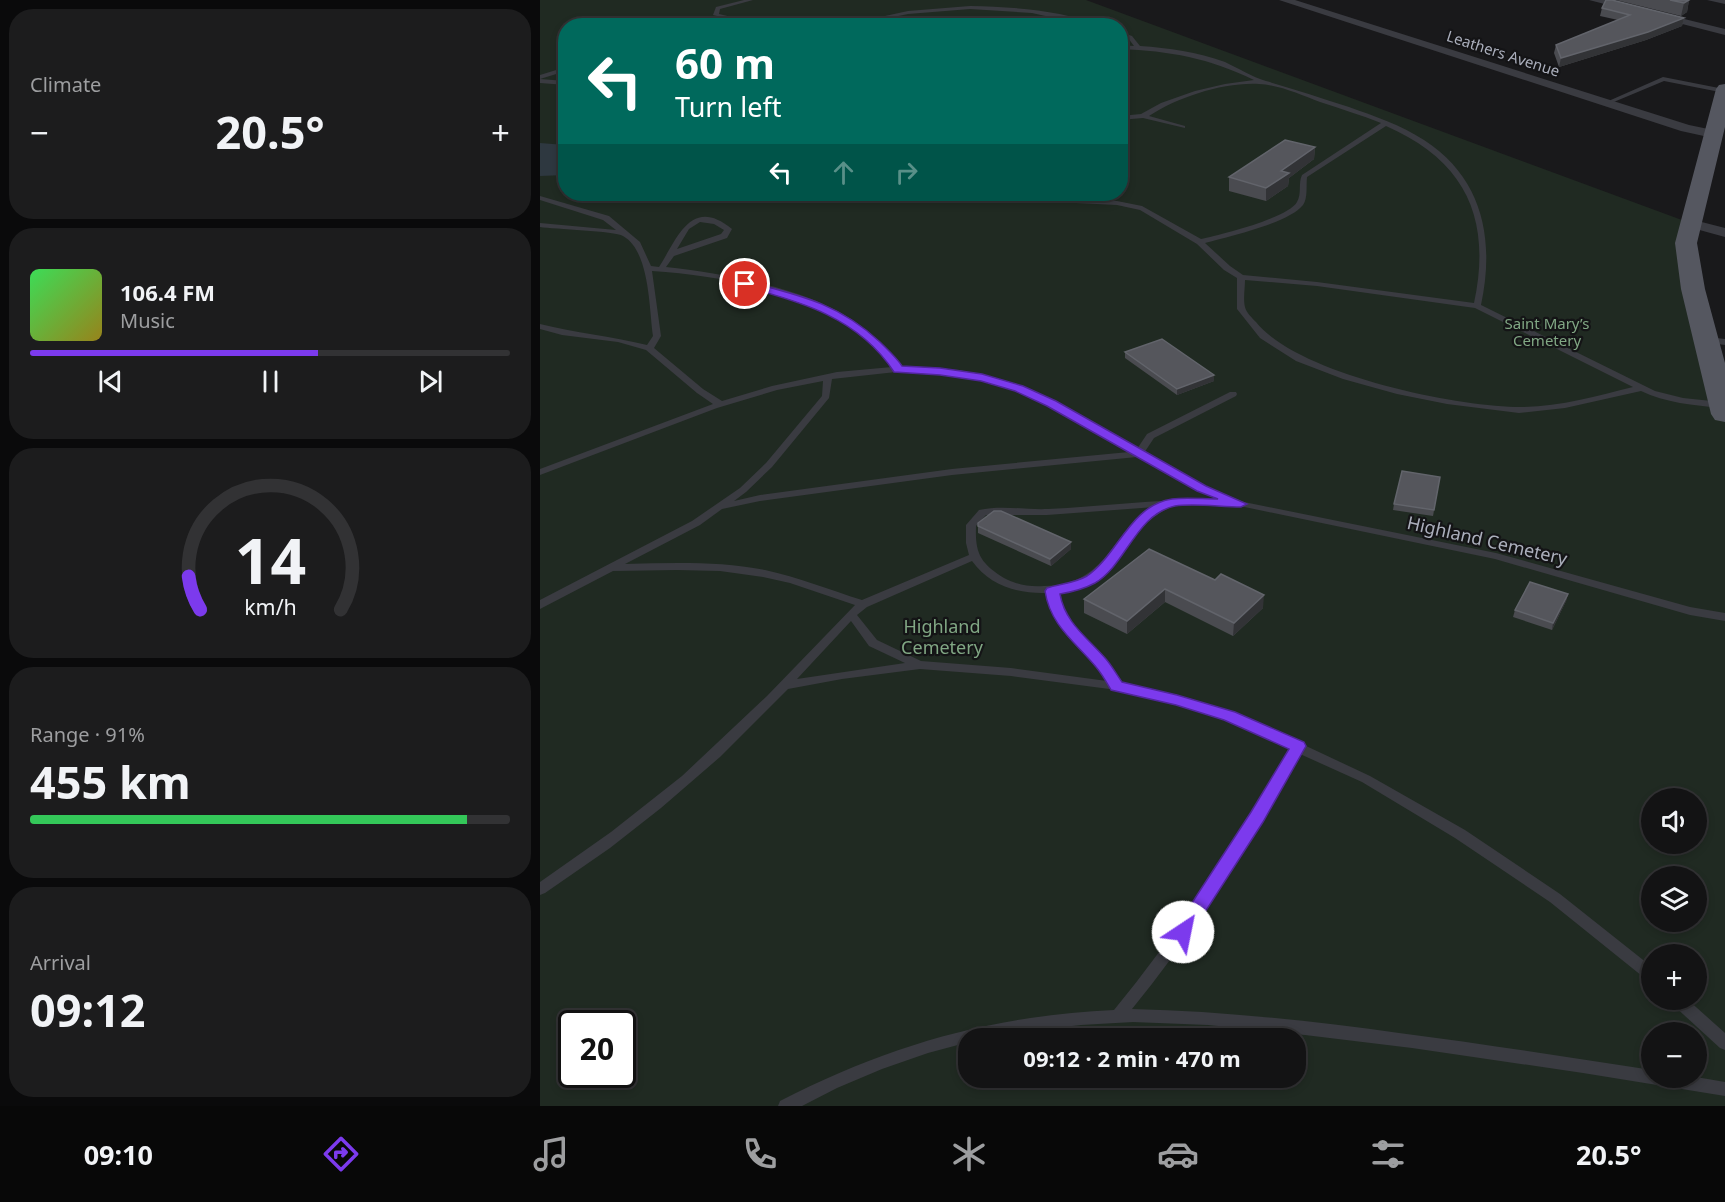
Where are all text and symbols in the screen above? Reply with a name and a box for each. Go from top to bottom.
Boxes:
street label: Leathers Avenue [1444,25,1562,81]
text: 60 m [675,34,775,91]
icon: left [576,42,654,120]
text: Climate [30,71,101,98]
text: Turn left [675,88,781,125]
text: 20.5° [216,101,324,162]
text: − [30,110,49,155]
text: + [491,110,510,155]
icon: left [764,156,797,189]
icon: ahead [827,156,860,189]
icon: right [890,156,923,189]
pin [719,258,770,309]
icon: arrive [728,267,761,300]
text: 106.4 FM [120,277,215,307]
text: Music [120,307,175,334]
park label: Saint Mary’s Cemetery [1505,313,1589,350]
icon: previous [94,365,127,398]
icon: pause [254,365,287,398]
icon: next [414,365,447,398]
street label: Highland Cemetery [1405,510,1570,570]
text: 14 [234,517,306,602]
text: km/h [244,592,296,621]
park label: Highland Cemetery [901,614,984,659]
text: Range · 91% [30,721,145,748]
text: 455 km [30,751,191,812]
map controls [1641,788,1707,1088]
button: sound [1641,788,1707,854]
button: layers [1641,866,1707,932]
position arrow [1151,900,1215,964]
button: + [1641,944,1707,1010]
text: Arrival [30,949,91,976]
text: 09:12 [30,979,146,1040]
speed limit sign: 20 [558,1010,636,1088]
button: − [1641,1022,1707,1088]
text: 09:12 · 2 min · 470 m [1023,1043,1241,1073]
icon: directions [320,1133,362,1175]
icon: music [530,1133,572,1175]
icon: phone [739,1133,781,1175]
icon: climate [948,1133,990,1175]
icon: car [1157,1133,1199,1175]
icon: filters [1367,1133,1409,1175]
text: 09:10 [84,1136,153,1173]
text: 20.5° [1576,1136,1641,1173]

